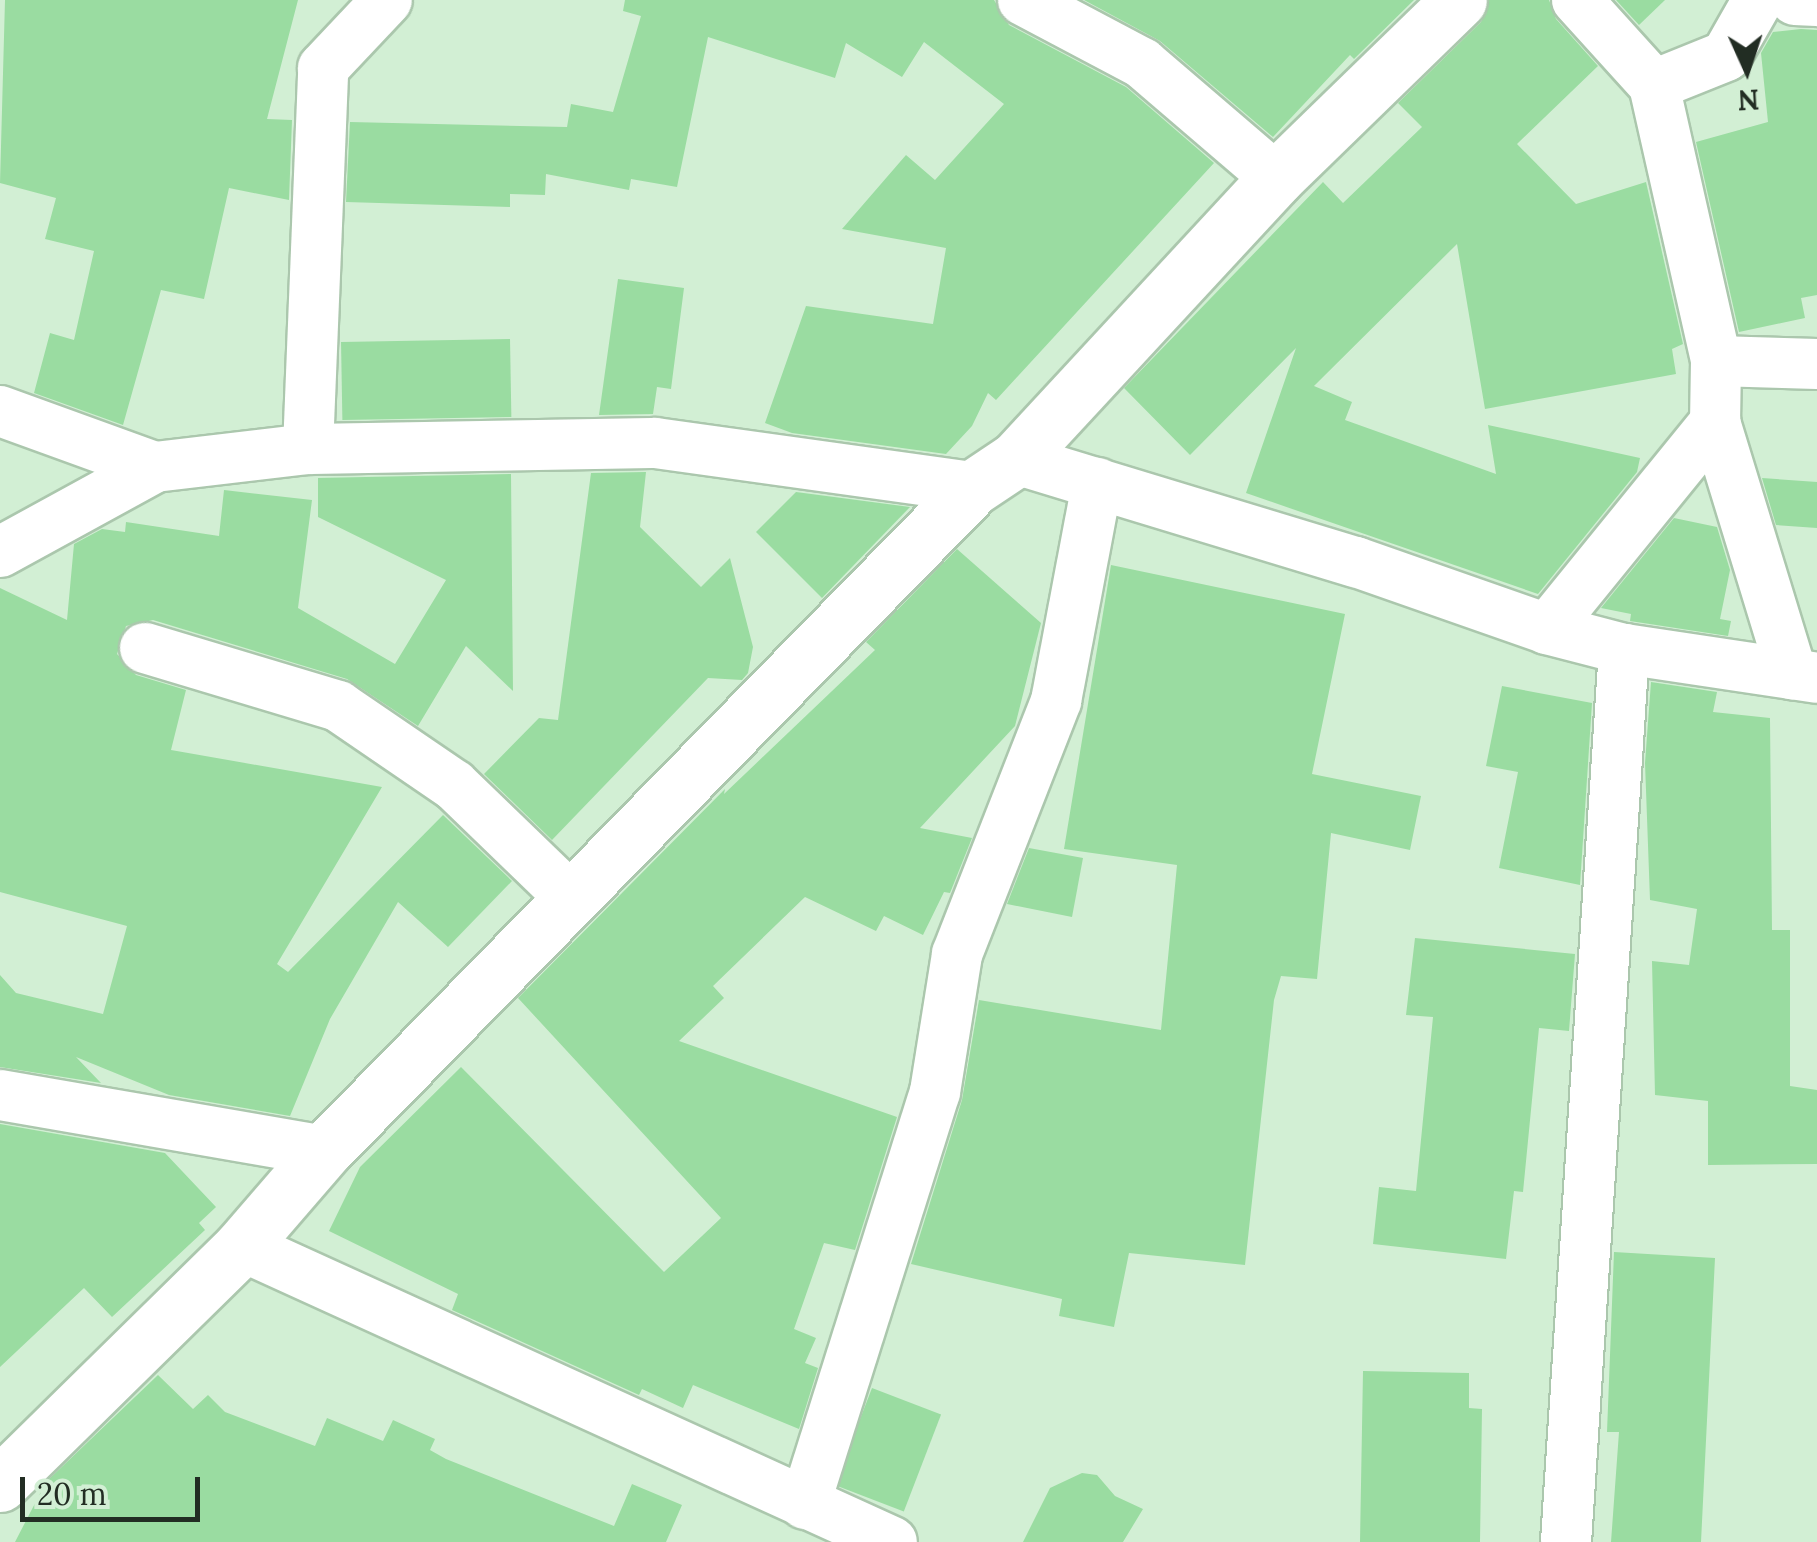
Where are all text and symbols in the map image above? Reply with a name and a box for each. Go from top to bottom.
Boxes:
north arrow [1697,20,1797,120]
text: N [1737,81,1760,119]
scale bar [25,1457,205,1519]
text: 20 m [37,1475,106,1513]

